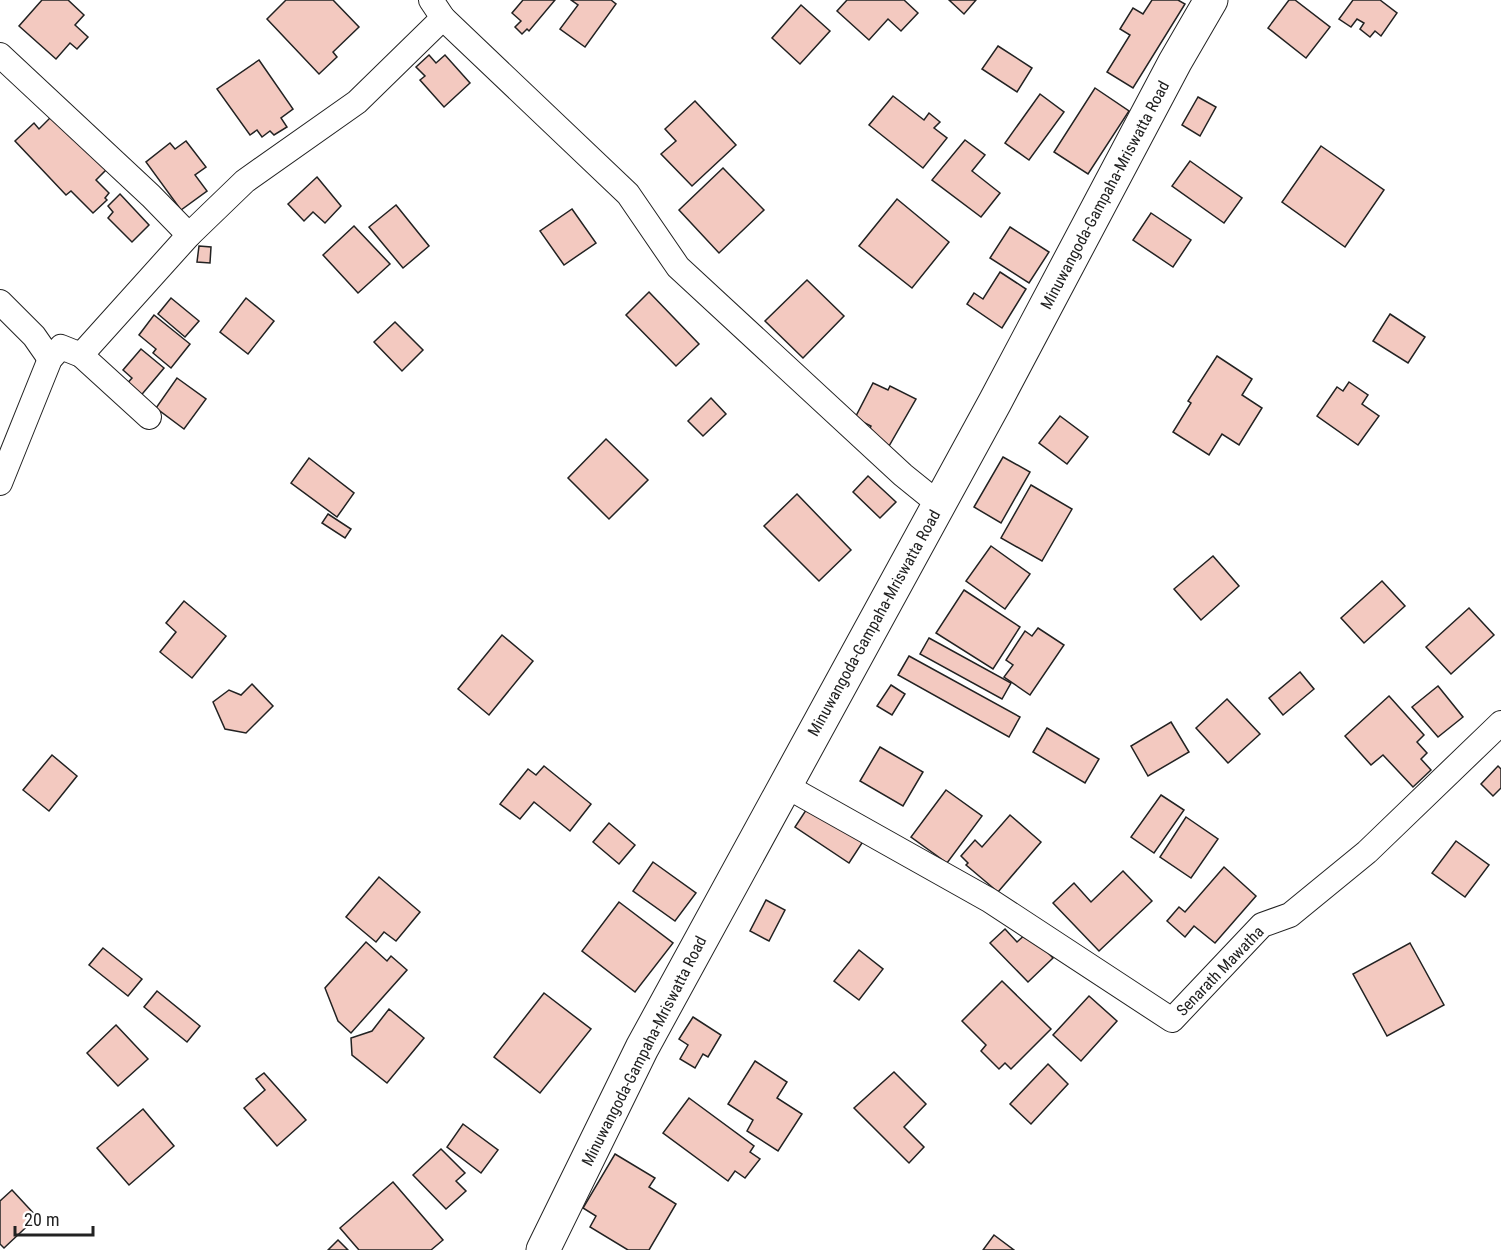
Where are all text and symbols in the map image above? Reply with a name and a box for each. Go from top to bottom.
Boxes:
street label: Minuwangoda-Gampaha-Mriswatta Road [1037,78,1173,312]
street label: Minuwangoda-Gampaha-Mriswatta Road [804,507,944,739]
street label: Senarath Mawatha [1172,922,1268,1020]
street label: Minuwangoda-Gampaha-Mriswatta Road [578,933,710,1169]
scale bar [15,1199,93,1237]
text: 20 m [24,1209,59,1230]

